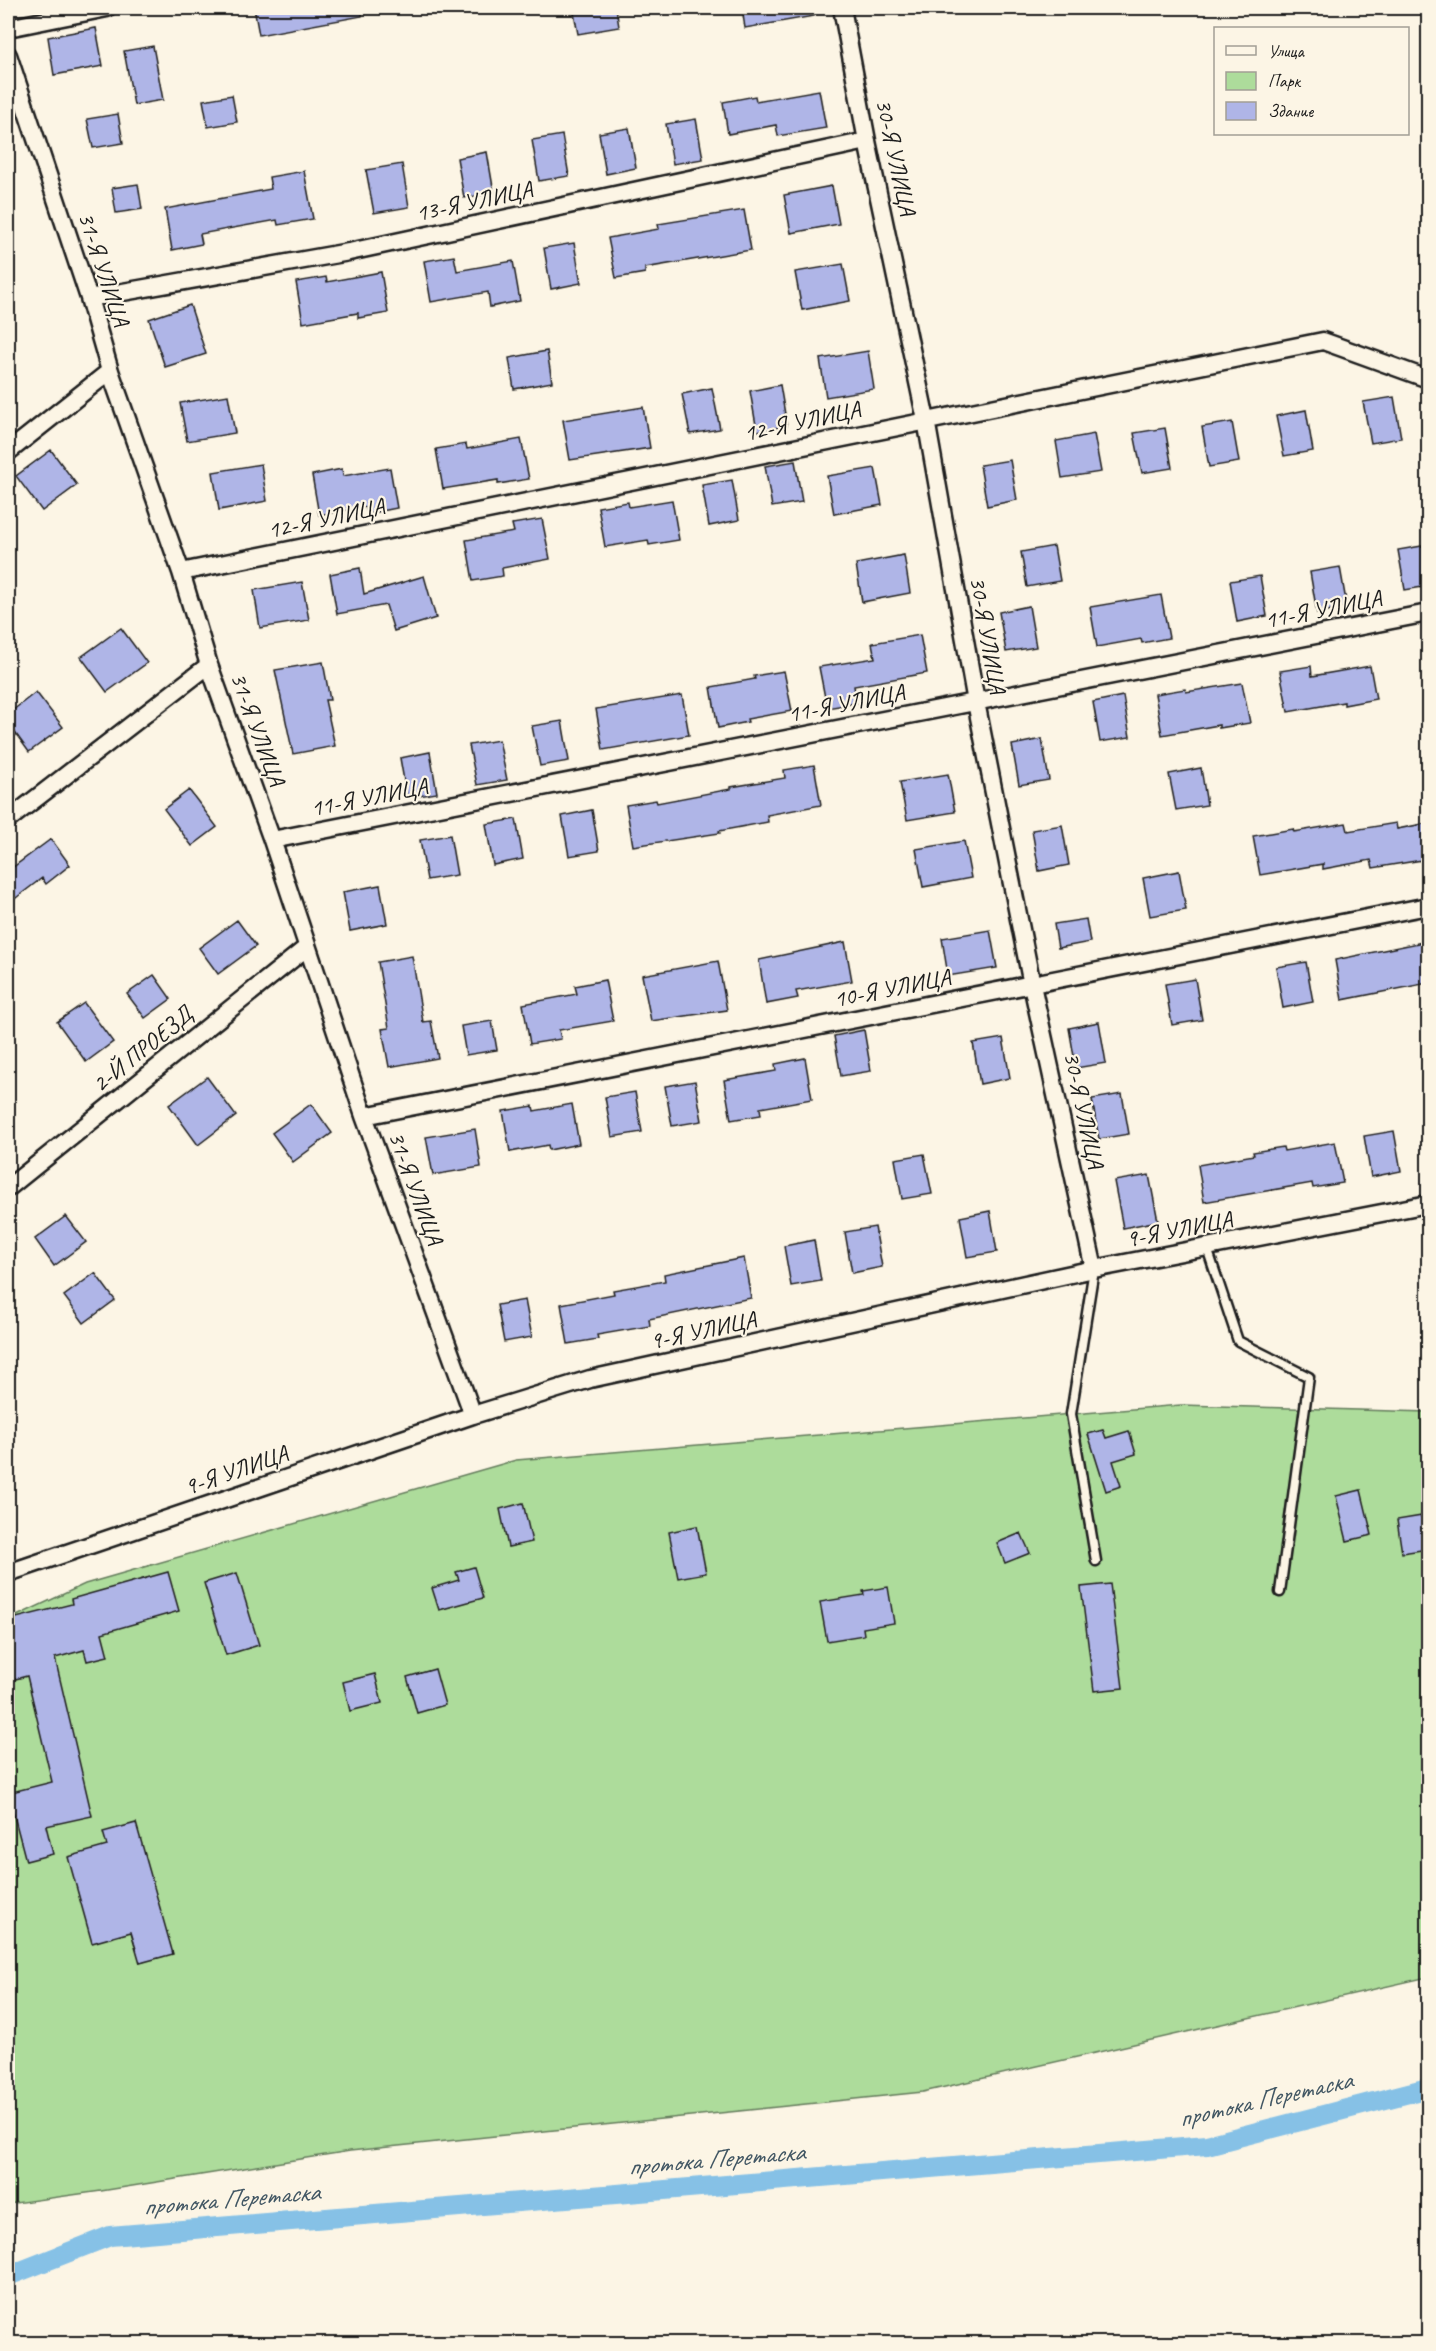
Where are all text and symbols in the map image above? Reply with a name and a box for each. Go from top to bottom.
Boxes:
legend [1214,27,1409,135]
text: Улица [1268,40,1305,62]
text: Парк [1268,70,1302,92]
street label: 30-Я УЛИЦА [869,96,923,219]
text: Здание [1268,100,1314,122]
street label: 13-Я УЛИЦА [413,174,536,228]
street label: 31-Я УЛИЦА [71,208,137,331]
street label: 12-Я УЛИЦА [741,394,864,448]
street label: 12-Я УЛИЦА [265,491,388,545]
street label: 30-Я УЛИЦА [963,574,1013,697]
street label: 11-Я УЛИЦА [1262,583,1385,635]
street label: 31-Я УЛИЦА [224,668,293,791]
street label: 11-Я УЛИЦА [785,677,908,729]
street label: 11-Я УЛИЦА [308,771,431,823]
street label: 10-Я УЛИЦА [831,962,954,1014]
street label: 2-Й ПРОЕЗД [86,998,200,1098]
street label: 30-Я УЛИЦА [1057,1049,1111,1172]
street label: 31-Я УЛИЦА [382,1127,451,1250]
street label: 9-Я УЛИЦА [1123,1204,1236,1254]
street label: 9-Я УЛИЦА [647,1304,760,1356]
street label: 9-Я УЛИЦА [180,1438,293,1502]
water label: протока Перетаска [1175,2062,1358,2135]
water label: протока Перетаска [626,2135,808,2183]
water label: протока Перетаска [141,2175,323,2223]

